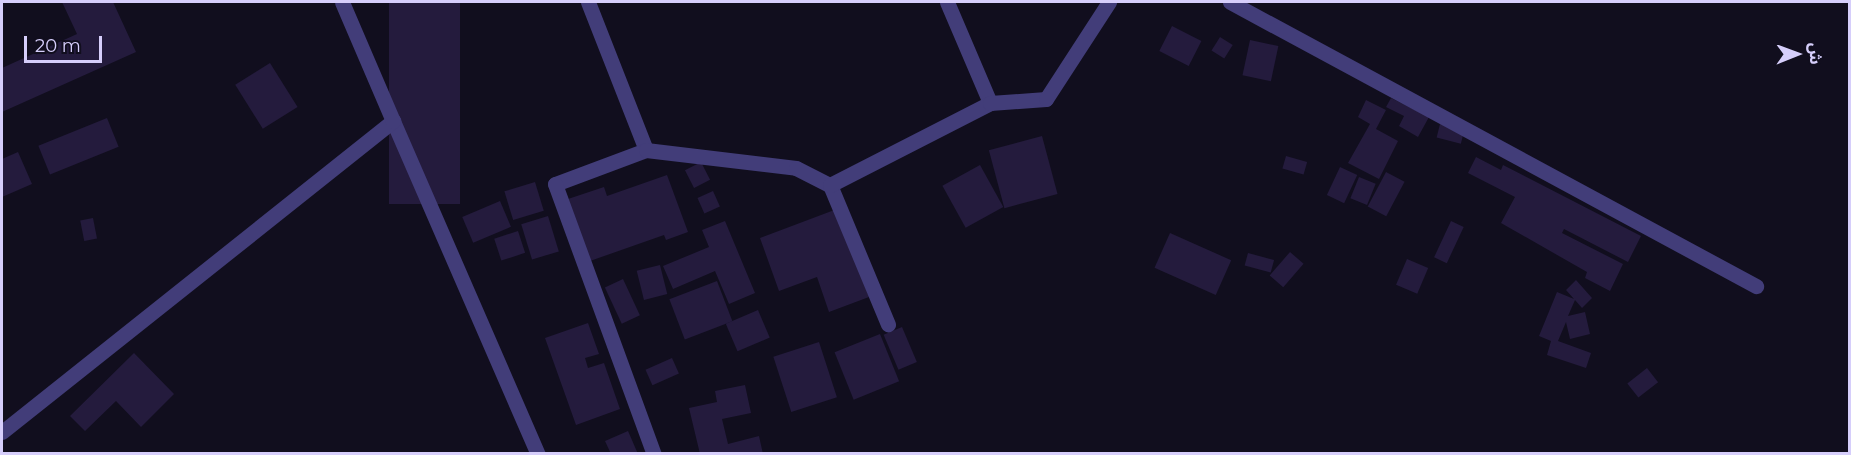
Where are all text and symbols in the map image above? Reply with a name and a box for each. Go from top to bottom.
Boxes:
scale bar [27,24,105,62]
north arrow [1767,24,1827,84]
text: 20 m [35,35,81,57]
text: ش [1806,43,1825,65]

